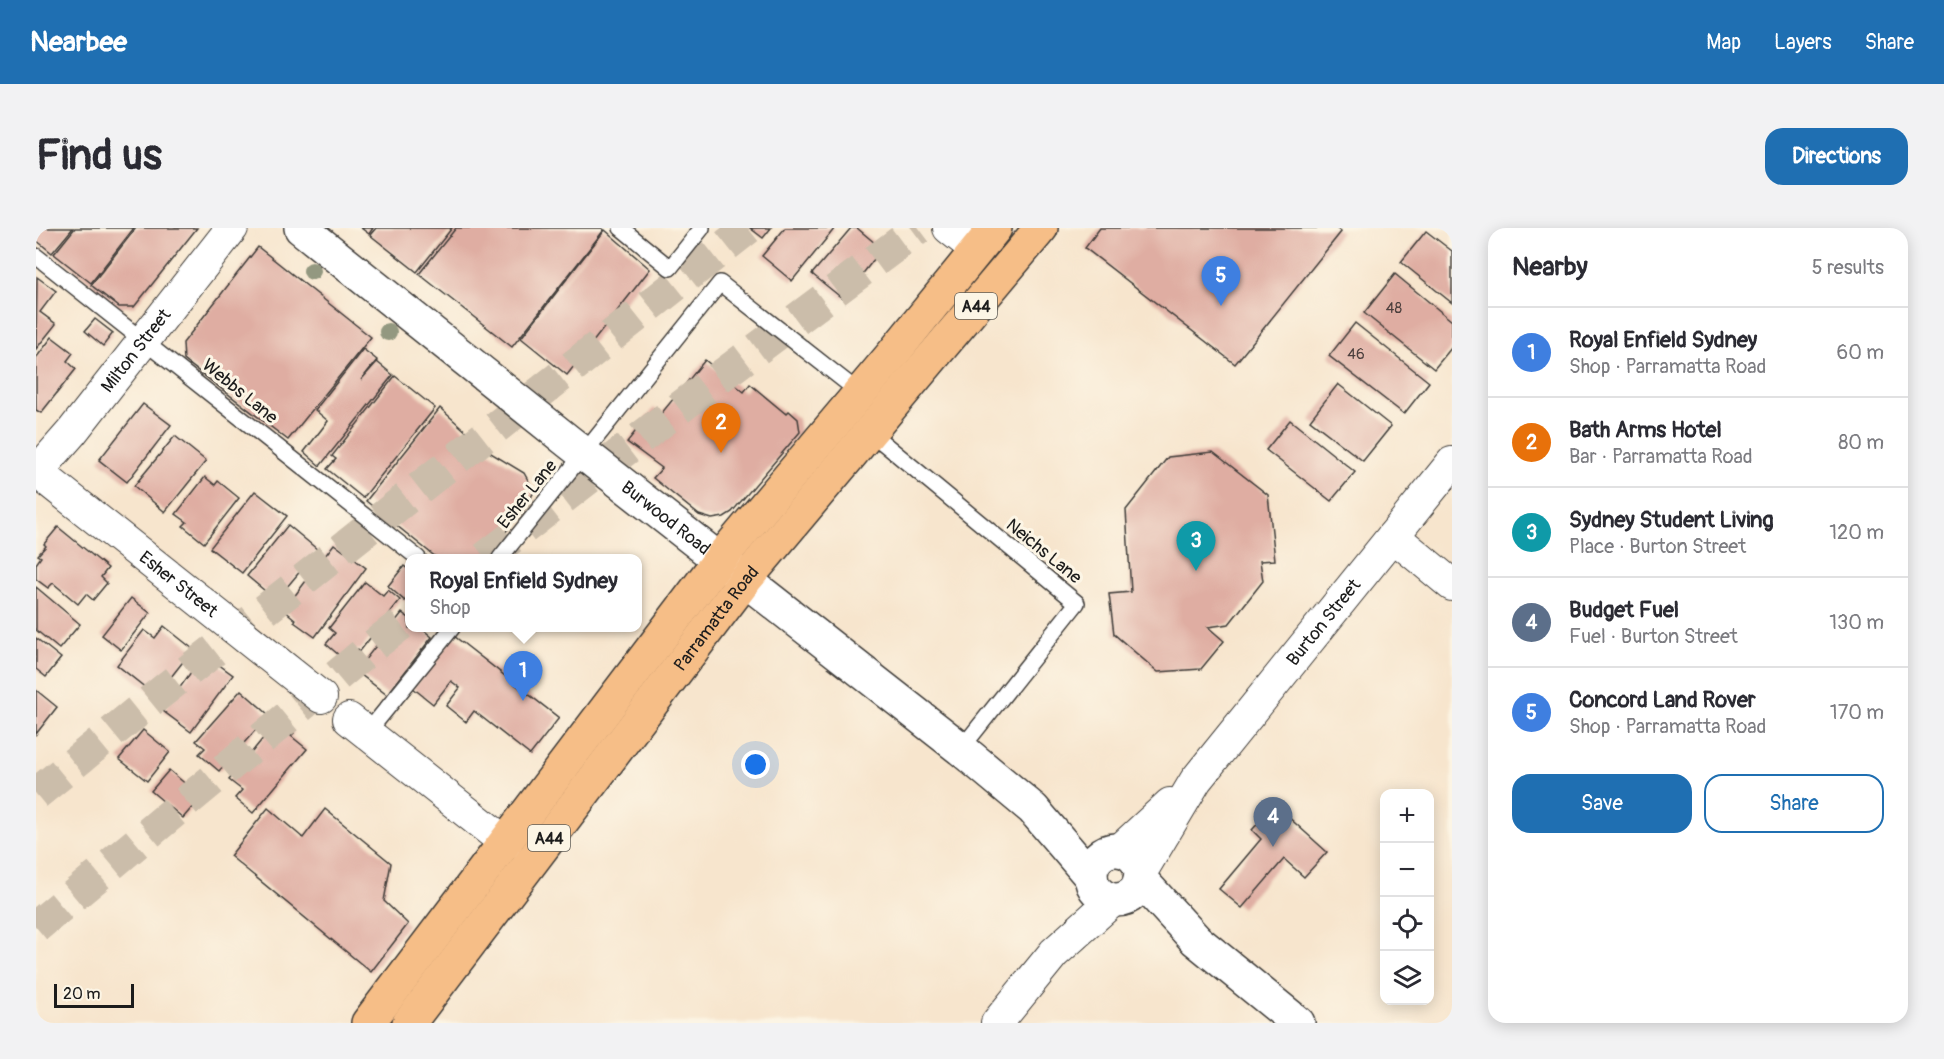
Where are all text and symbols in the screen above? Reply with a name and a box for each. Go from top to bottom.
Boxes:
text: Nearbee [30,25,127,60]
text: Map [1706,29,1741,56]
text: Layers [1774,29,1832,56]
text: Share [1865,29,1914,56]
button: Directions [1765,128,1908,185]
text: Find us [36,130,162,182]
text: Nearby [1512,251,1588,283]
text: 5 results [1812,255,1884,280]
pin: 5 [1202,256,1240,306]
road number: A44 [955,293,997,319]
house number: 48 [1386,299,1403,318]
street label: Milton Street [96,304,177,397]
text: Royal Enfield Sydney [1569,326,1757,354]
text: 1 [1528,340,1535,365]
text: 60 m [1837,340,1884,365]
house number: 46 [1347,345,1365,364]
street label: Webbs Lane [197,354,282,429]
text: Shop · Parramatta Road [1569,354,1766,379]
pin: 2 [702,404,740,453]
text: Bath Arms Hotel [1569,416,1722,444]
text: 2 [1526,430,1537,455]
text: 80 m [1838,430,1884,455]
text: Bar · Parramatta Road [1569,444,1753,469]
street label: Esher Lane [493,455,562,533]
street label: Burwood Road [616,476,715,560]
text: Sydney Student Living [1569,506,1774,534]
street label: Neichs Lane [1001,514,1086,589]
text: 3 [1526,520,1537,545]
text: 120 m [1829,520,1884,545]
pin: 3 [1176,522,1216,571]
text: Place · Burton Street [1569,534,1746,559]
street label: Esher Street [134,546,223,623]
popup [405,554,642,632]
street label: Parramatta Road [669,561,764,676]
text: Royal Enfield Sydney [429,567,618,595]
street label: Burton Street [1282,574,1366,671]
text: Shop [429,595,471,620]
text: Budget Fuel [1569,596,1679,624]
text: 4 [1526,610,1537,635]
text: 130 m [1829,610,1884,635]
text: Fuel · Burton Street [1569,624,1738,649]
pin: 1 [504,652,542,701]
text: Concord Land Rover [1569,686,1756,714]
text: 5 [1526,700,1537,725]
text: 170 m [1830,700,1884,725]
text: Shop · Parramatta Road [1569,714,1766,739]
your location [741,750,770,779]
button: Save [1512,774,1692,833]
button: Share [1704,774,1884,833]
map controls [1380,789,1434,1005]
button: + [1380,789,1434,843]
pin: 4 [1254,798,1292,847]
road number: A44 [528,825,570,851]
button: − [1380,843,1434,897]
button: locate [1380,897,1434,951]
button: layers [1380,951,1434,1005]
scale bar [54,981,134,1008]
text: 20 m [63,984,101,1004]

